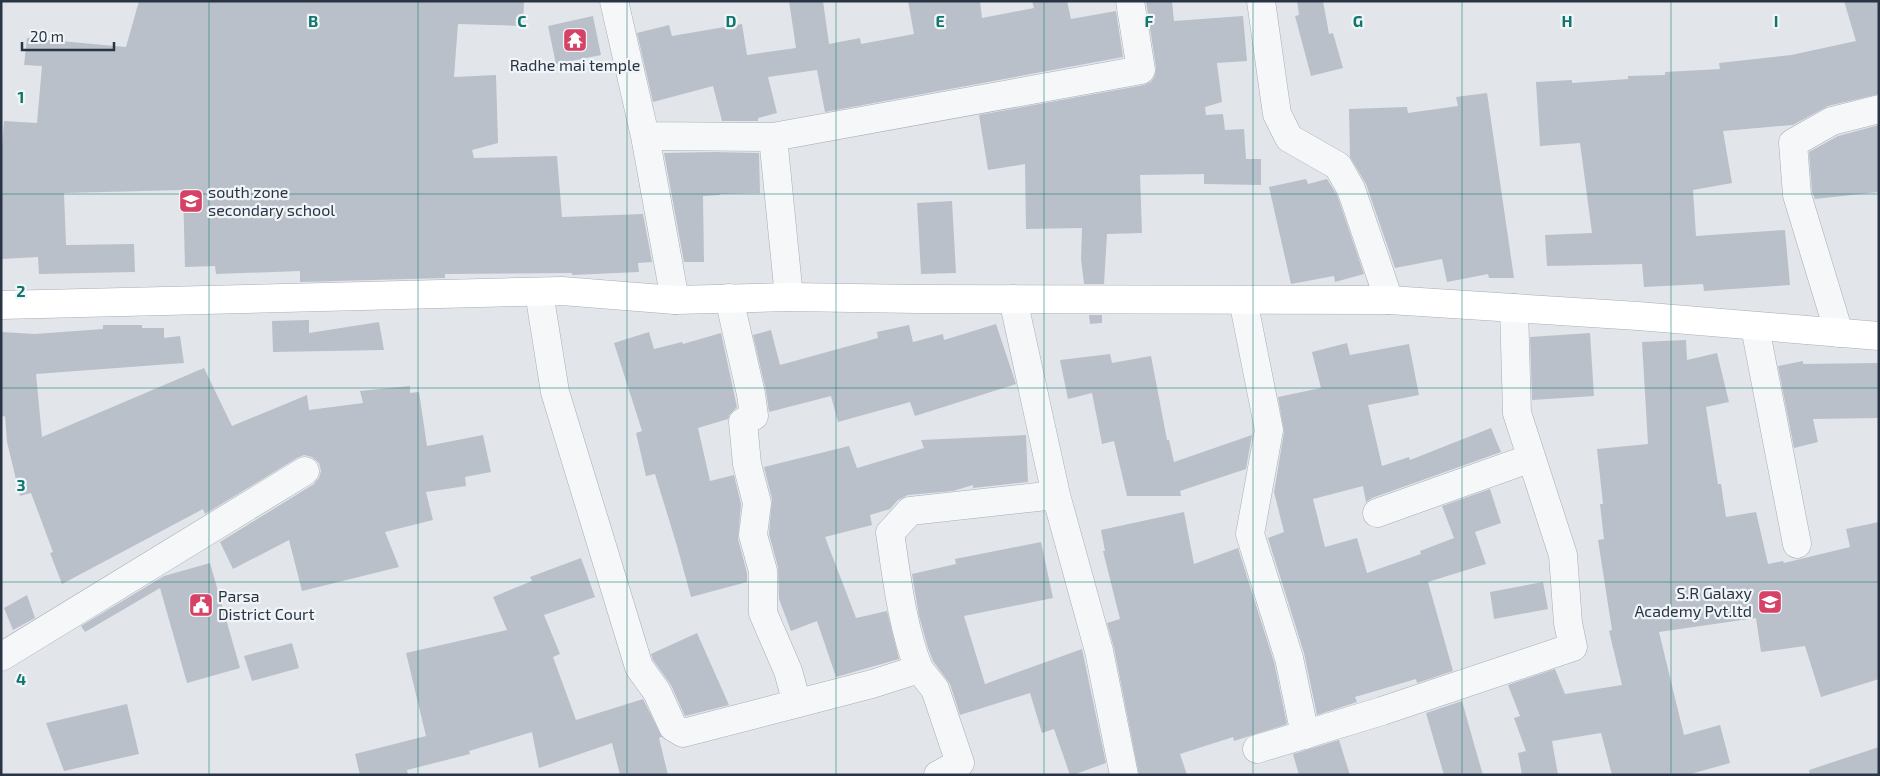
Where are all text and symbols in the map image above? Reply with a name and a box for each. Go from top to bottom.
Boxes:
text: B [308,11,318,30]
text: C [517,11,527,30]
text: D [726,11,737,30]
text: E [935,11,945,30]
text: F [1145,11,1154,30]
text: G [1353,11,1363,30]
text: H [1561,11,1573,30]
text: I [1774,11,1778,30]
scale bar [22,20,115,52]
text: 20 m [30,27,64,45]
temple icon: Radhe mai temple [562,27,588,53]
place label: Radhe mai temple [510,55,640,74]
text: 1 [18,87,24,106]
place label: south zone secondary school [208,182,335,219]
school or university icon: south zone secondary school [178,188,204,214]
text: 2 [16,281,26,300]
text: 3 [16,475,26,494]
place label: S.R Galaxy Academy Pvt.ltd [1634,583,1753,620]
place label: Parsa District Court [218,586,315,623]
school or university icon: S.R Galaxy Academy Pvt.ltd [1757,589,1783,615]
public building icon: Parsa District Court [188,592,214,618]
text: 4 [16,669,26,688]

